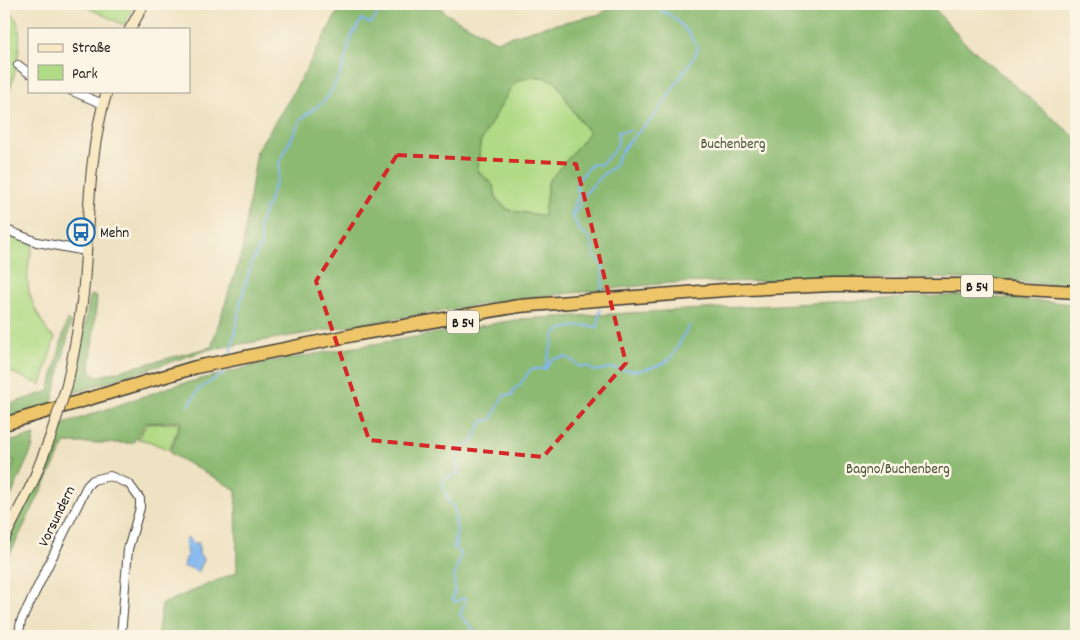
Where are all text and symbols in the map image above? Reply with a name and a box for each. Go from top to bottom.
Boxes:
legend [28,28,190,92]
text: Straße [72,38,111,60]
text: Park [72,64,98,86]
park label: Buchenberg [700,134,766,156]
bus stop icon: Mehn [66,217,96,247]
place label: Mehn [100,223,129,245]
road number: B 54 [961,274,993,298]
road number: B 54 [447,311,479,334]
park label: Bagno/Buchenberg [846,459,950,481]
street label: Vorsundern [34,483,82,551]

